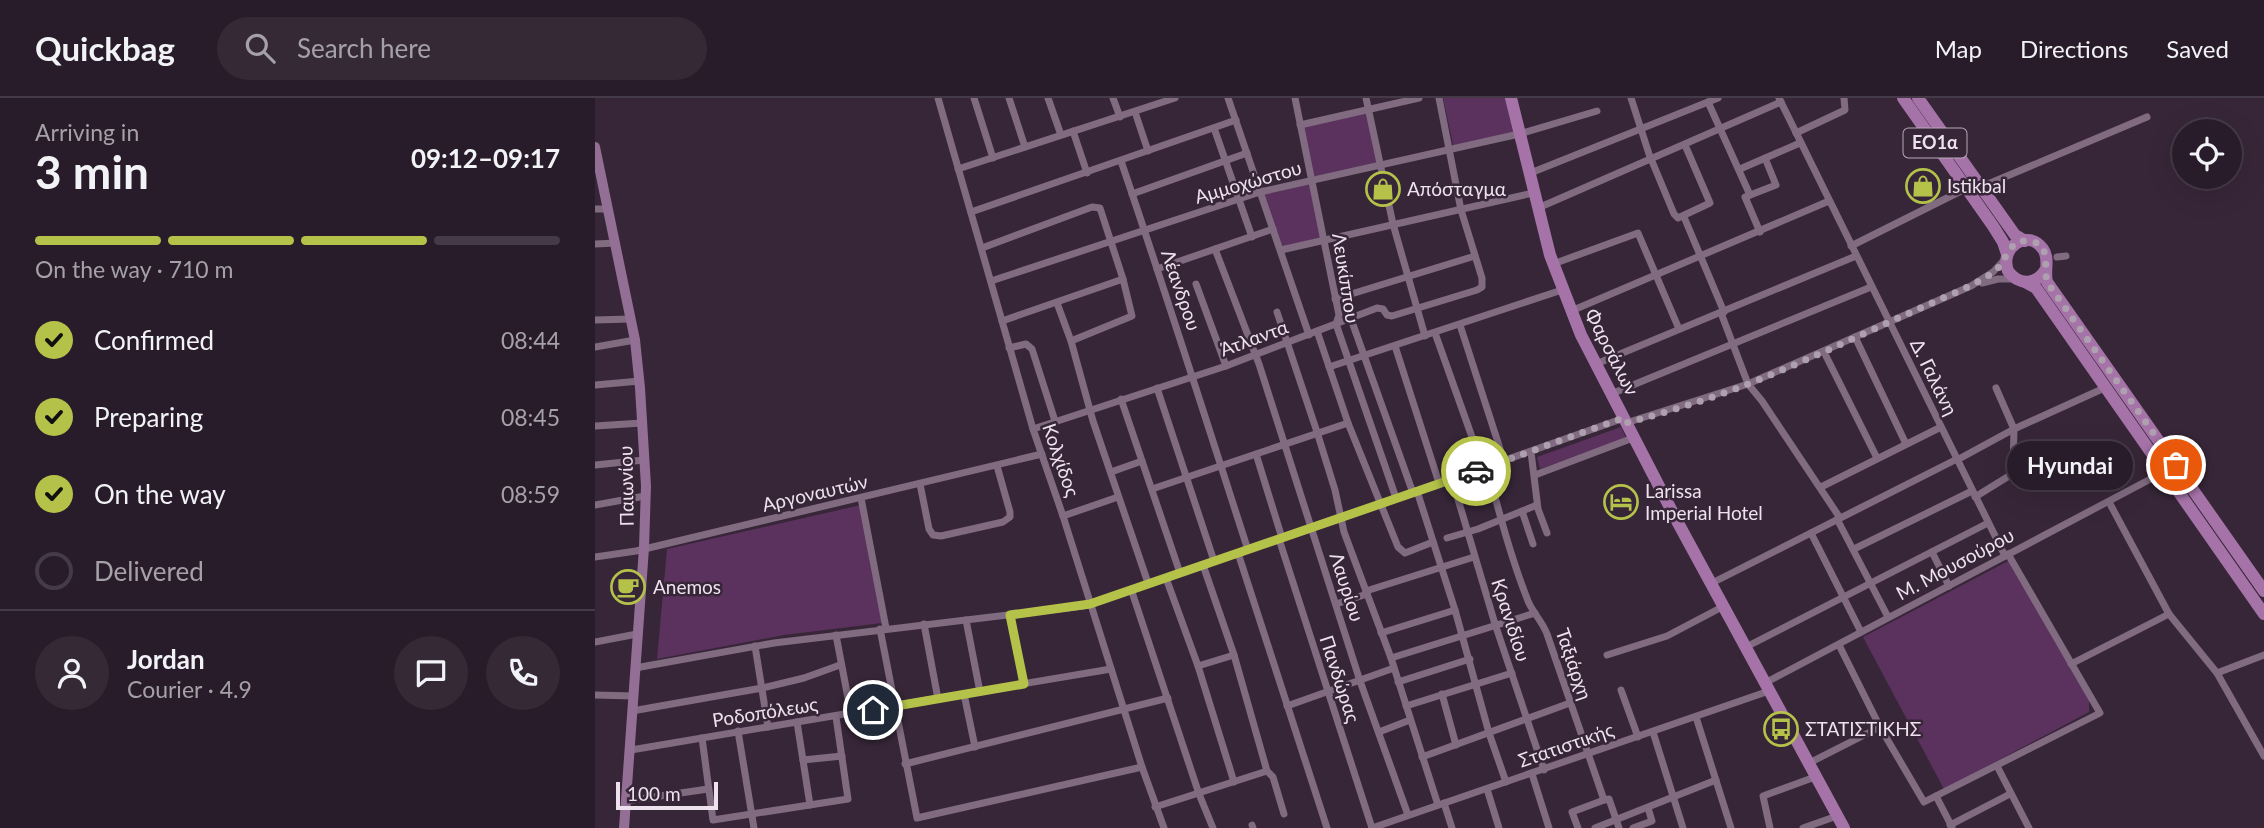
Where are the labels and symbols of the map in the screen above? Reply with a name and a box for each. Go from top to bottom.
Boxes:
road number: ΕΟ1α [1903,129,1967,158]
street label: Αμμοχώστου [1192,155,1304,208]
shop icon: Istikbal [1904,167,1942,205]
shop icon: Απόσταγμα [1364,170,1402,208]
place label: Istikbal [1947,174,2006,197]
place label: Απόσταγμα [1407,177,1507,200]
street label: Λευκίππου [1328,231,1365,325]
street label: Λέανδρου [1157,246,1206,333]
street label: Φαρσάλων [1581,304,1644,399]
street label: Άτλαντα [1217,314,1292,360]
street label: Δ. Γαλάνη [1906,335,1963,419]
street label: Κολχίδος [1038,420,1085,500]
pin [2146,435,2206,495]
courier [1441,436,1511,506]
callout: Hyundai [2008,440,2134,490]
street label: Παιωνίου [613,445,638,527]
street label: Αργοναυτών [760,469,870,516]
place label: Larissa Imperial Hotel [1645,479,1763,524]
hotel icon: Larissa Imperial Hotel [1602,483,1640,521]
street label: Μ. Μουσούρου [1892,523,2018,604]
street label: Λαυρίου [1326,549,1369,624]
cafe icon: Anemos [609,568,647,606]
place label: Anemos [653,575,721,598]
street label: Κρανιδίου [1487,575,1536,664]
street label: Ταξιάρχη [1552,625,1597,703]
street label: Πανδώρας [1316,632,1365,726]
pin [843,680,903,740]
street label: Ροδοπόλεως [711,692,820,731]
bus stop icon: ΣΤΑΤΙΣΤΙΚΗΣ [1762,710,1800,748]
street label: Στατιστικής [1515,717,1617,772]
place label: ΣΤΑΤΙΣΤΙΚΗΣ [1805,717,1921,740]
scale bar [616,779,717,811]

